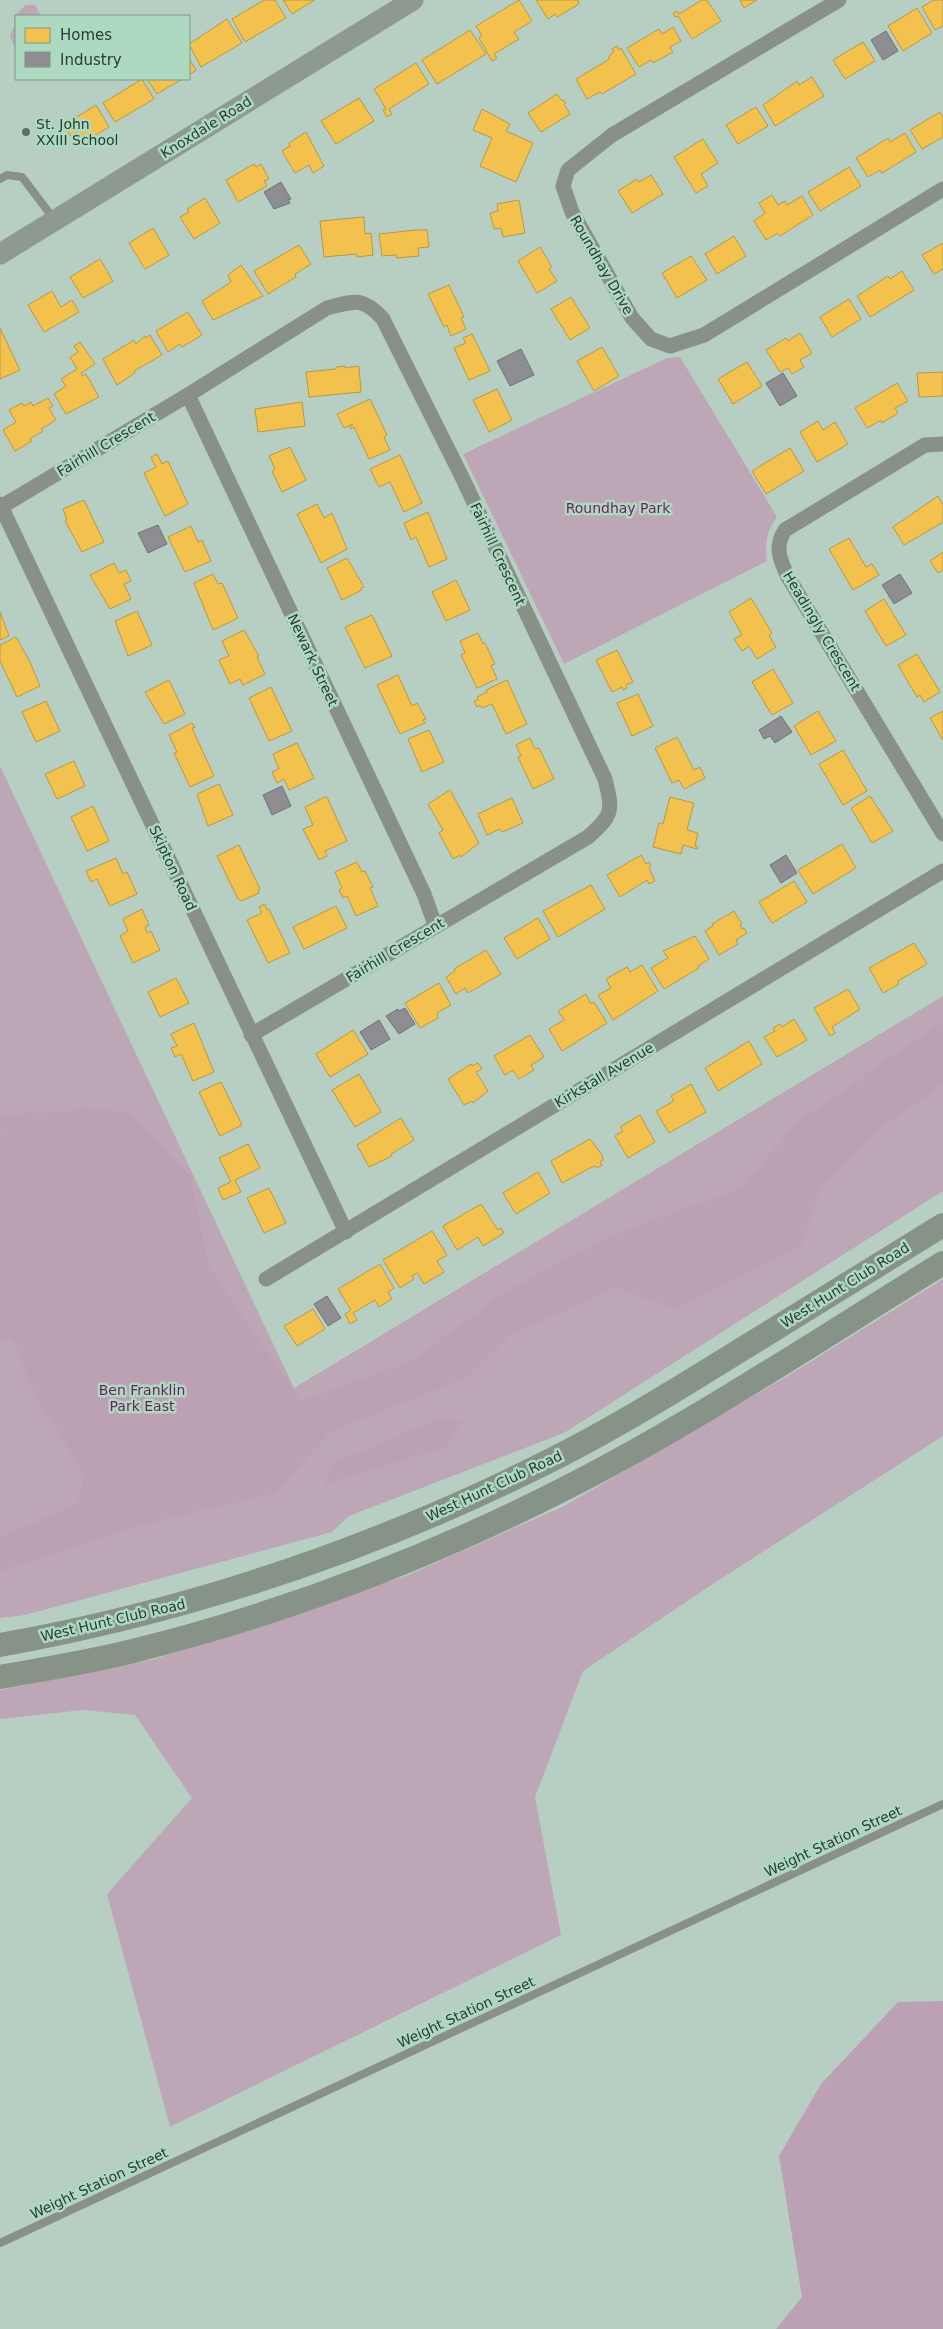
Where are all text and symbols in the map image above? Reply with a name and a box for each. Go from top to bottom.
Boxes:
legend [15,15,190,80]
text: Homes [60,26,112,44]
text: Industry [60,51,122,69]
street label: Knoxdale Road [158,93,254,161]
place label: St. John XXIII School [36,116,119,148]
marker: St. John XXIII School [20,126,32,138]
street label: Roundhay Drive [567,213,637,317]
street label: Fairhill Crescent [54,408,158,480]
street label: Fairhill Crescent [467,500,529,608]
park label: Roundhay Park [566,500,671,516]
street label: Headingly Crescent [780,568,864,694]
street label: Newark Street [285,611,342,709]
street label: Skipton Road [146,823,200,913]
street label: Fairhill Crescent [343,914,447,986]
street label: Kirkstall Avenue [552,1039,656,1111]
street label: West Hunt Club Road [778,1239,912,1331]
park label: Ben Franklin Park East [99,1382,185,1414]
street label: West Hunt Club Road [424,1447,564,1525]
street label: West Hunt Club Road [39,1596,187,1644]
street label: Weight Station Street [762,1802,905,1880]
street label: Weight Station Street [395,1973,538,2051]
street label: Weight Station Street [28,2144,171,2222]

